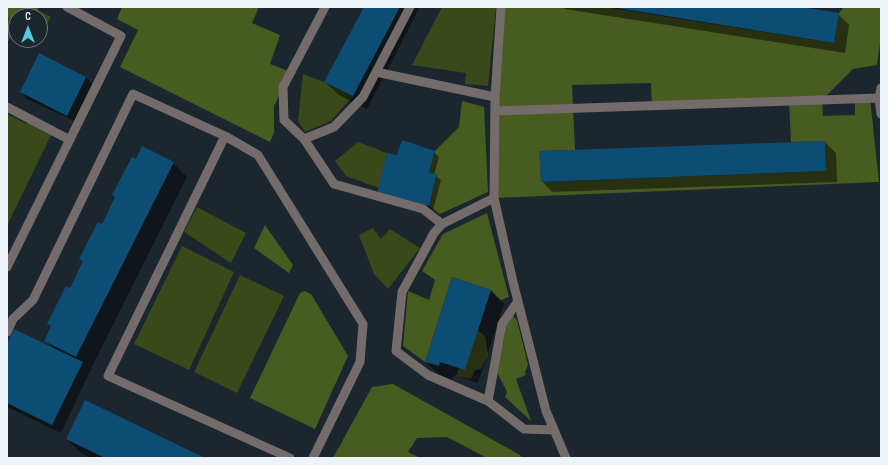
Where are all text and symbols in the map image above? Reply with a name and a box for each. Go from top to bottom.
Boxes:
north arrow [8,8,48,48]
text: С [25,10,31,23]

